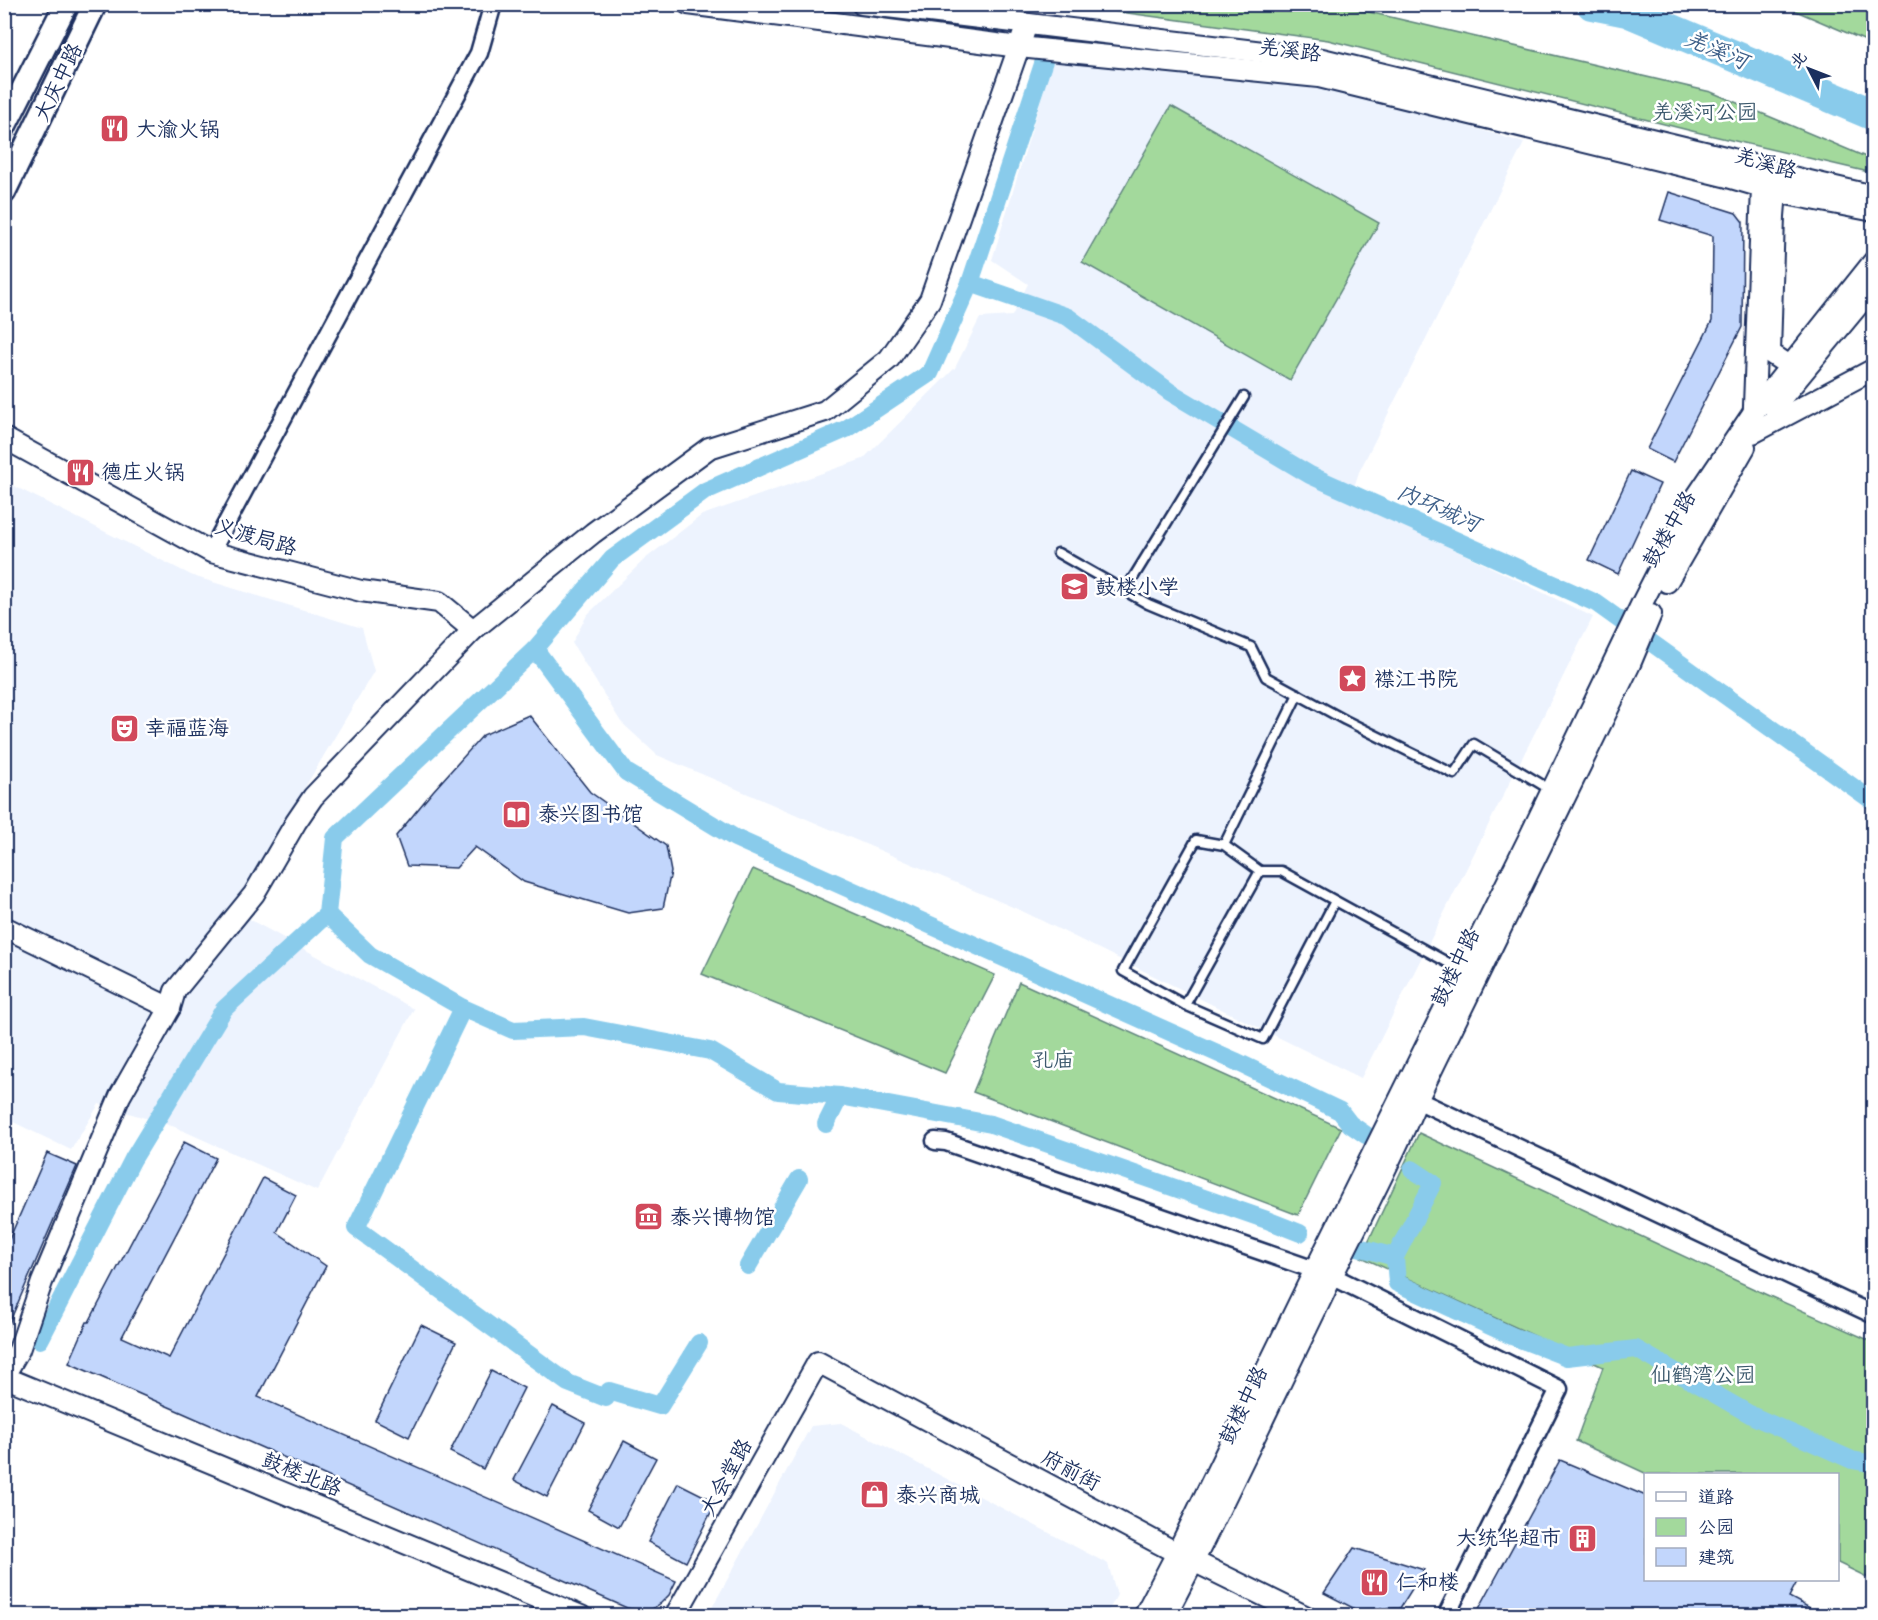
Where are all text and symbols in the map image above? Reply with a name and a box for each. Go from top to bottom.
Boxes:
water label: 羌溪河 [1681,23,1756,77]
street label: 羌溪路 [1257,32,1323,68]
street label: 大庆中路 [27,38,89,126]
north arrow [1779,39,1839,99]
text: 北 [1785,46,1811,72]
park label: 羌溪河公园 [1653,98,1758,126]
restaurant icon: 大渝火锅 [99,113,131,145]
place label: 大渝火锅 [136,115,220,143]
street label: 羌溪路 [1732,141,1800,185]
restaurant icon: 德庄火锅 [64,456,96,488]
place label: 德庄火锅 [101,458,185,486]
water label: 内环城河 [1393,476,1488,540]
street label: 鼓楼中路 [1636,486,1702,572]
street label: 义渡局路 [212,512,300,562]
school or university icon: 鼓楼小学 [1058,571,1090,603]
place label: 鼓楼小学 [1095,573,1179,601]
place icon: 襟江书院 [1337,663,1369,695]
place label: 襟江书院 [1374,665,1458,693]
theatre icon: 幸福蓝海 [108,712,140,744]
place label: 幸福蓝海 [145,714,229,742]
library icon: 泰兴图书馆 [501,798,533,830]
place label: 泰兴图书馆 [538,800,643,828]
street label: 鼓楼中路 [1424,923,1486,1011]
park label: 孔庙 [1032,1046,1074,1074]
museum icon: 泰兴博物馆 [633,1201,665,1233]
place label: 泰兴博物馆 [670,1203,775,1231]
street label: 鼓楼中路 [1212,1361,1274,1449]
park label: 仙鹤湾公园 [1651,1361,1756,1389]
street label: 大会堂路 [693,1433,759,1521]
street label: 府前街 [1037,1443,1105,1497]
street label: 鼓楼北路 [258,1445,346,1503]
legend [1644,1473,1839,1581]
shop icon: 泰兴商城 [859,1479,891,1511]
place label: 泰兴商城 [896,1481,980,1509]
text: 道路 [1698,1485,1734,1509]
text: 公园 [1698,1515,1734,1539]
building icon: 大统华超市 [1566,1522,1598,1554]
place label: 大统华超市 [1456,1524,1561,1552]
text: 建筑 [1698,1545,1734,1569]
restaurant icon: 仁和楼 [1359,1566,1391,1598]
place label: 仁和楼 [1396,1568,1459,1596]

